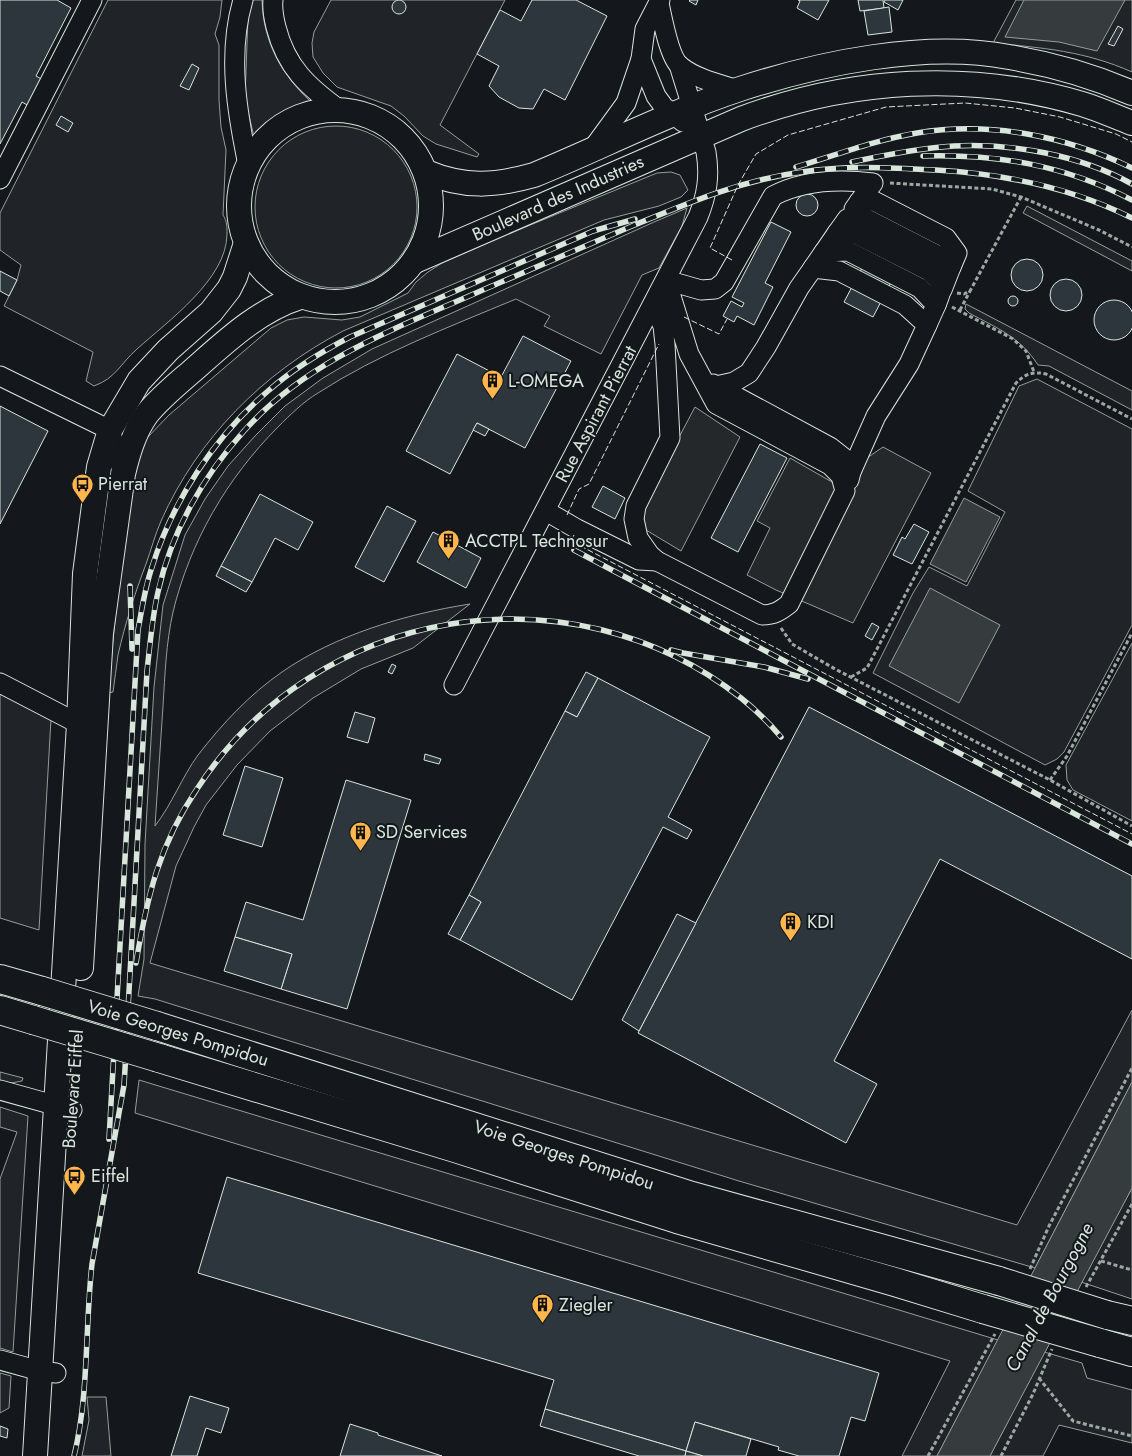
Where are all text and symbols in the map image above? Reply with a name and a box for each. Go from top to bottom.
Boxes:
street label: Boulevard des Industries [468,148,648,248]
street label: Rue Aspirant Pierrat [549,340,643,487]
place label: L-OMEGA [508,368,584,394]
building icon: L-OMEGA [480,369,504,400]
place label: Pierrat [98,471,148,497]
bus stop icon: Pierrat [70,472,94,503]
place label: ACCTPL Technosur [465,528,609,554]
building icon: ACCTPL Technosur [437,529,461,560]
place label: SD Services [376,819,467,845]
building icon: SD Services [348,820,372,851]
place label: KDI [807,909,834,935]
building icon: KDI [779,910,803,941]
street label: Voie Georges Pompidou [84,993,272,1073]
street label: Boulevard Eiffel [56,1029,90,1149]
street label: Voie Georges Pompidou [470,1114,658,1196]
place label: Eiffel [91,1163,129,1189]
bus stop icon: Eiffel [63,1164,87,1195]
water label: Canal de Bourgogne [999,1217,1100,1377]
place label: Ziegler [559,1292,613,1318]
building icon: Ziegler [531,1293,555,1324]

